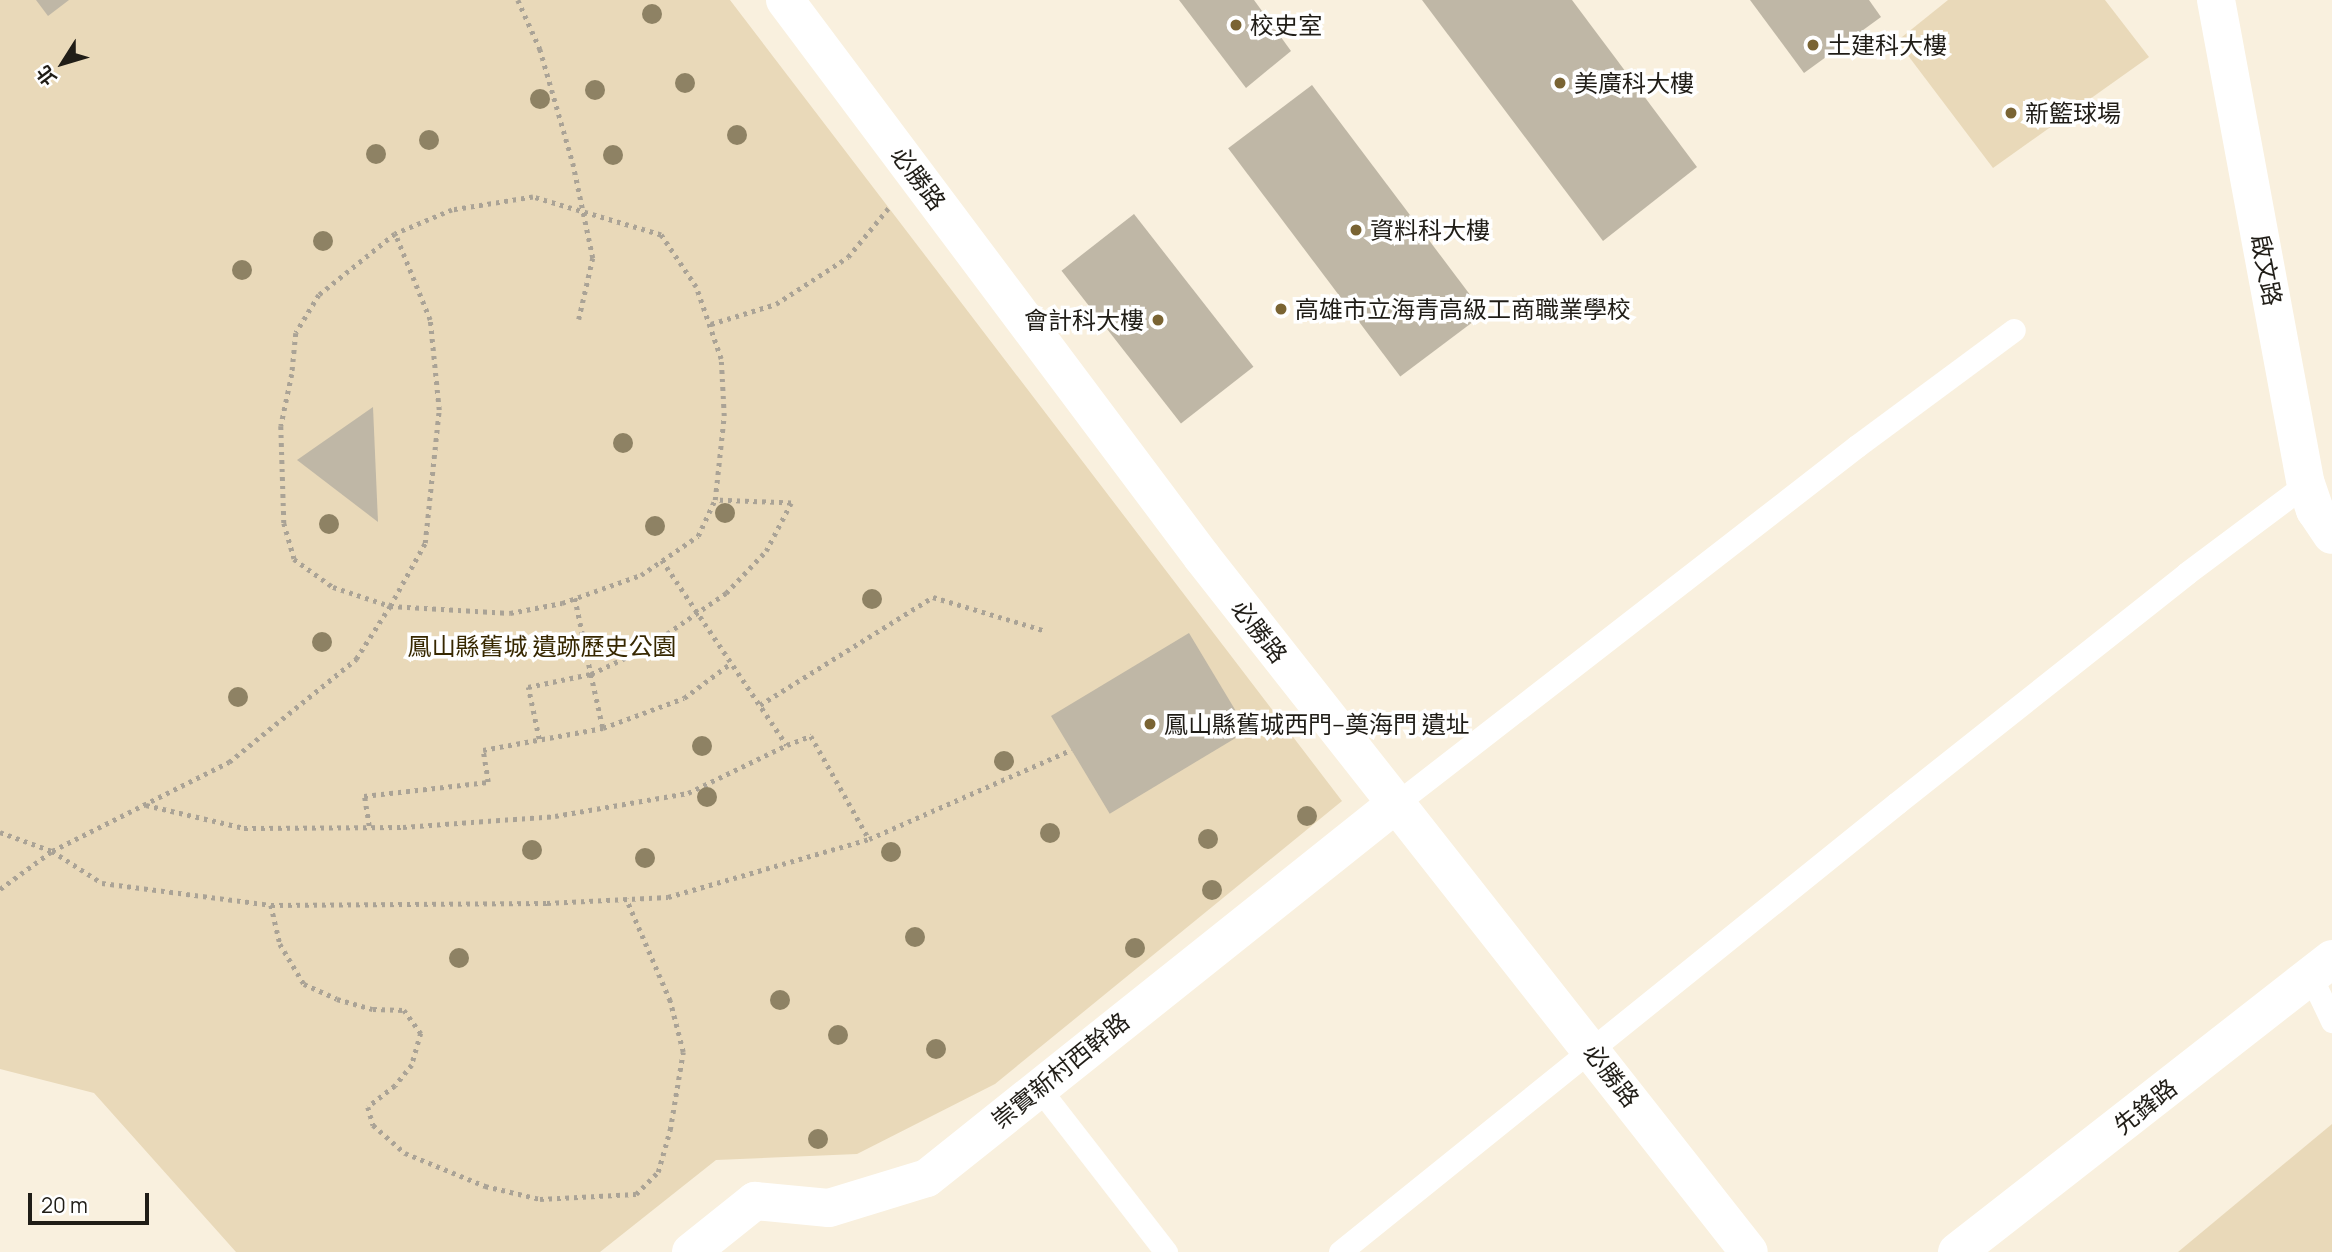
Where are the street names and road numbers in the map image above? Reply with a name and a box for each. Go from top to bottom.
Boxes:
street label: 必勝路 [886,141,952,215]
street label: 啟文路 [2246,232,2288,308]
street label: 必勝路 [1226,594,1294,668]
street label: 崇實新村西幹路 [986,1006,1134,1134]
street label: 必勝路 [1578,1038,1646,1112]
street label: 先鋒路 [2108,1072,2182,1140]

